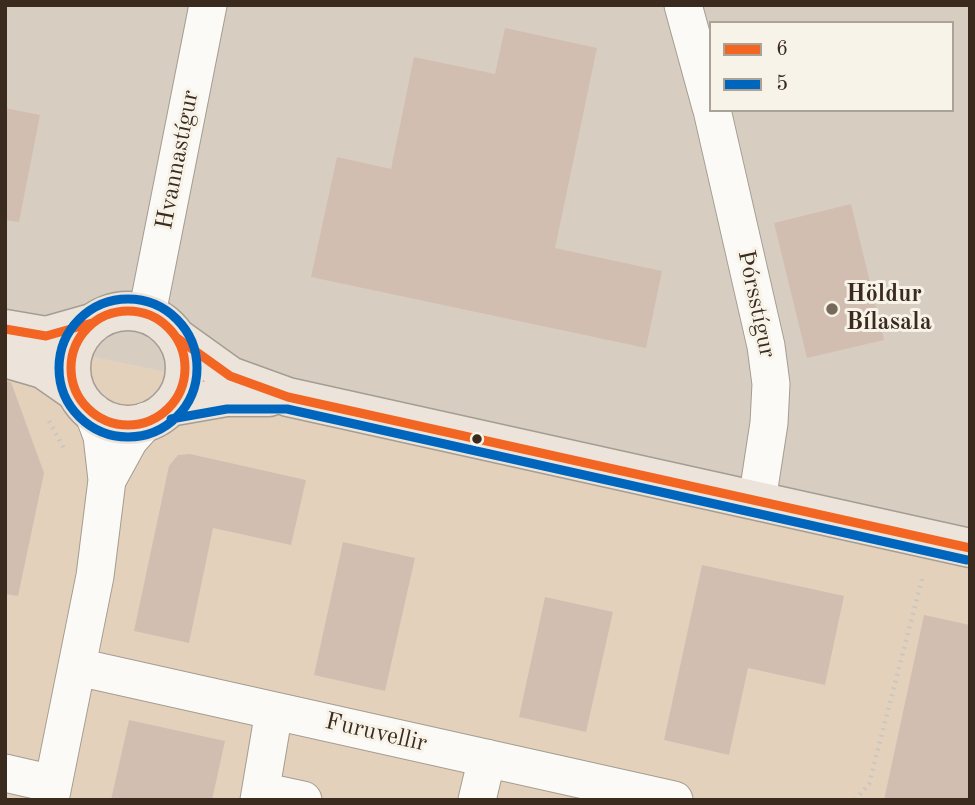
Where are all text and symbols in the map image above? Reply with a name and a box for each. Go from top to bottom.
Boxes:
legend [709,21,954,112]
text: 6 [776,39,788,60]
text: 5 [776,74,788,95]
street label: Hvannastígur [150,88,206,232]
street label: Þórsstígur [731,248,781,360]
place label: Höldur Bílasala [846,281,932,337]
marker: Höldur Bílasala [824,301,840,317]
unlabelled marker [470,432,484,446]
street label: Furuvellir [322,707,430,759]

